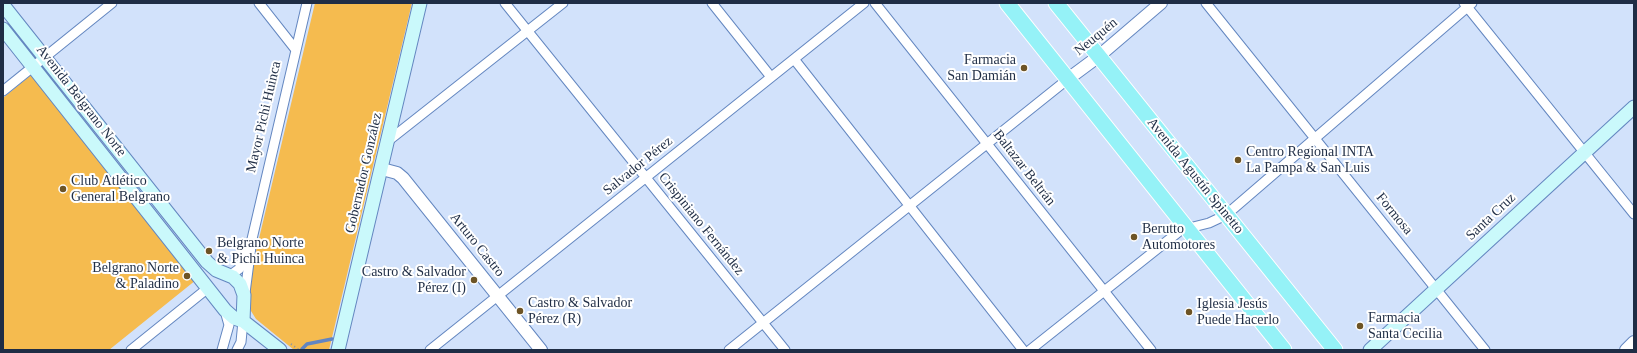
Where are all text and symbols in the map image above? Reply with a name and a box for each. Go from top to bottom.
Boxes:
street label: Neuquén [1071,15,1121,59]
street label: Avenida Belgrano Norte [32,42,130,160]
place label: Farmacia San Damián [947,52,1016,84]
street label: Mayor Pichi Huinca [243,60,285,174]
marker: Farmacia San Damián [1019,63,1029,73]
street label: Gobernador González [342,111,386,235]
street label: Avenida Agustín Spinetto [1143,115,1247,237]
street label: Baltazar Beltrán [989,127,1059,209]
street label: Salvador Pérez [600,133,676,199]
place label: Centro Regional INTA La Pampa & San Luis [1246,144,1374,176]
marker: Centro Regional INTA La Pampa & San Luis [1233,155,1243,165]
street label: Crispiniano Fernández [654,169,748,279]
place label: Club Atlético General Belgrano [71,173,170,206]
marker: Club Atlético General Belgrano [58,184,68,194]
street label: Formosa [1372,190,1416,238]
street label: Santa Cruz [1463,190,1519,244]
street label: Arturo Castro [446,210,508,280]
place label: Berutto Automotores [1142,221,1215,254]
marker: Berutto Automotores [1129,232,1139,242]
place label: Belgrano Norte & Pichi Huinca [217,235,304,268]
marker: Belgrano Norte & Pichi Huinca [204,246,214,256]
place label: Belgrano Norte & Paladino [92,260,179,292]
place label: Castro & Salvador Pérez (I) [362,264,466,296]
marker: Belgrano Norte & Paladino [182,271,192,281]
marker: Castro & Salvador Pérez (I) [469,275,479,285]
place label: Castro & Salvador Pérez (R) [528,295,632,328]
place label: Iglesia Jesús Puede Hacerlo [1197,296,1279,328]
marker: Castro & Salvador Pérez (R) [515,306,525,316]
marker: Iglesia Jesús Puede Hacerlo [1184,307,1194,317]
place label: Farmacia Santa Cecilia [1368,310,1442,342]
marker: Farmacia Santa Cecilia [1355,321,1365,331]

